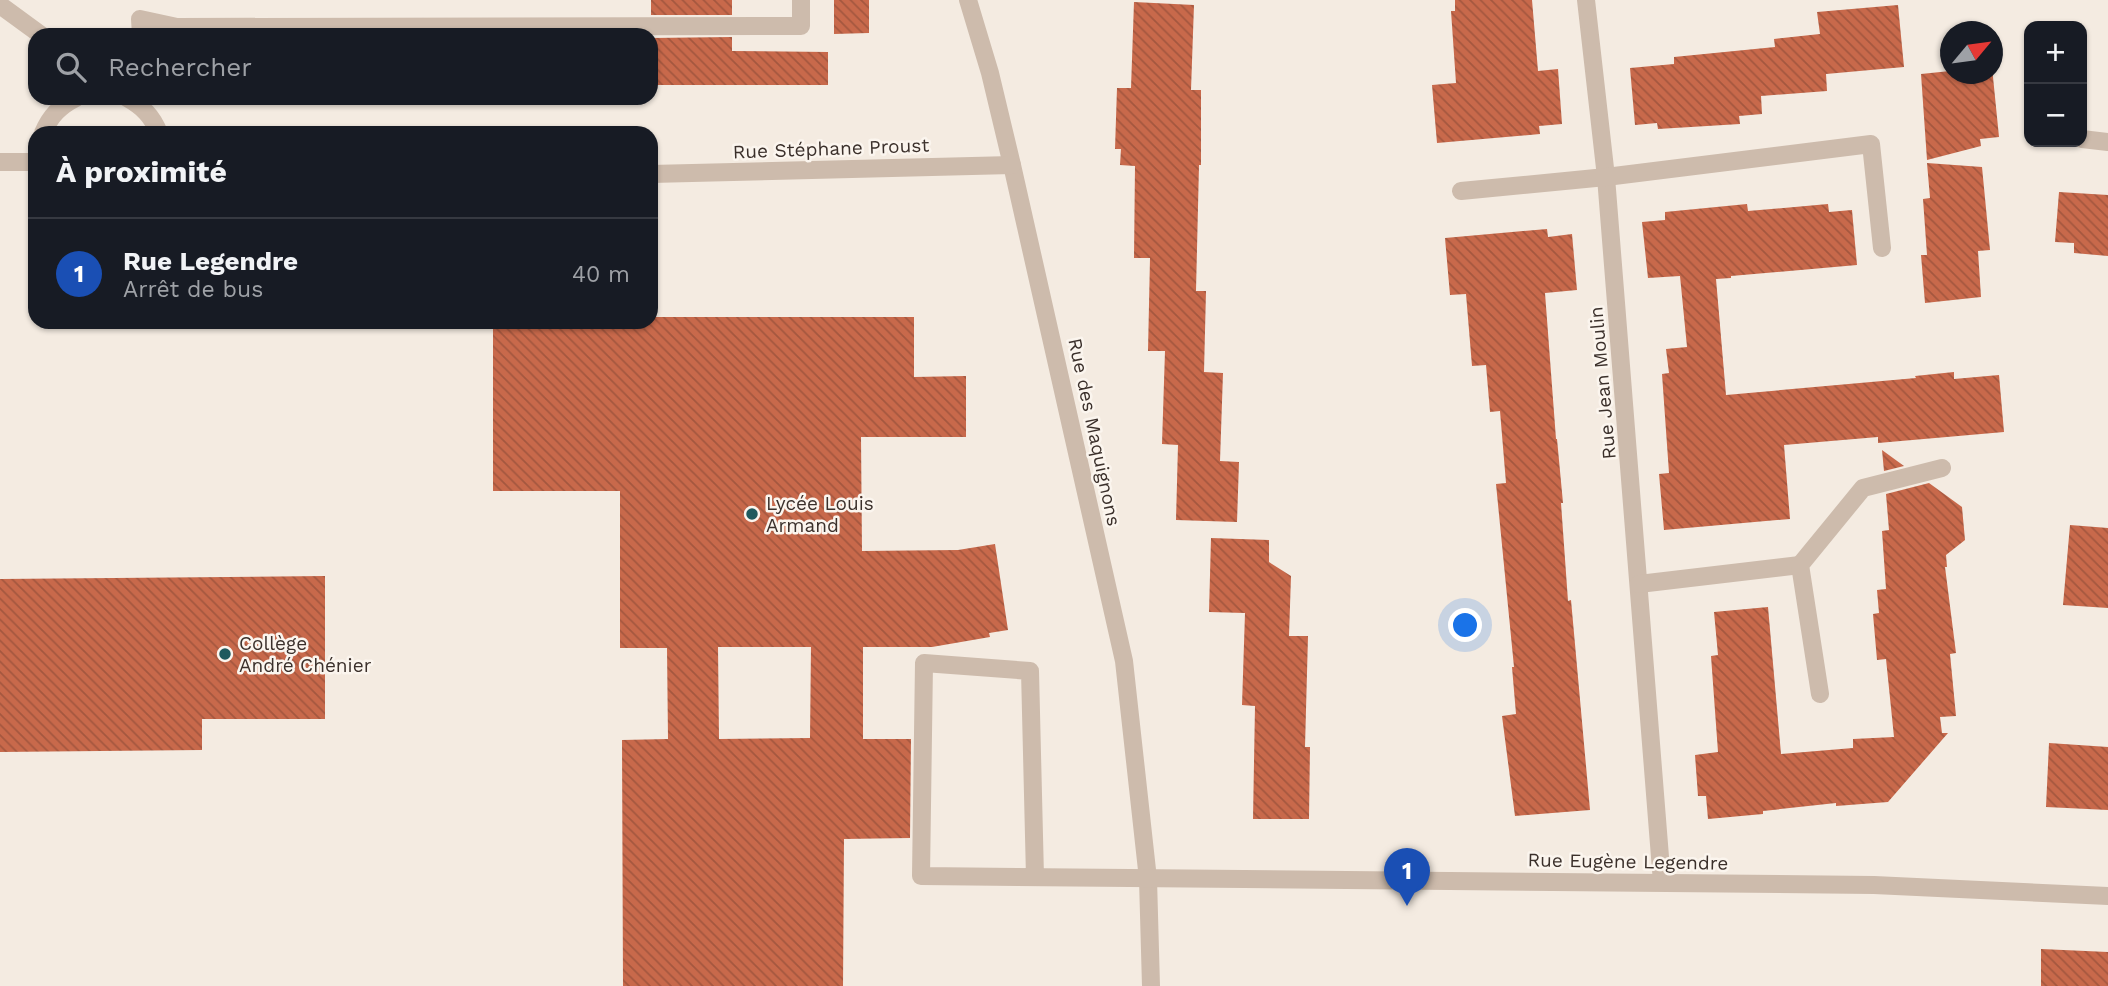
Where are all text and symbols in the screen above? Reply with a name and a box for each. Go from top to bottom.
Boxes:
north arrow [1940,21,2003,84]
map controls [2024,21,2087,147]
button: + [2024,21,2087,84]
search box [28,28,658,105]
icon: search [52,48,90,86]
text: Rechercher [108,52,252,82]
button: − [2024,84,2087,147]
street label: Rue Stéphane Proust [732,134,930,163]
text: À proximité [56,154,227,189]
text: Rue Legendre [123,246,298,276]
text: 1 [74,261,84,288]
text: 40 m [572,261,630,288]
text: Arrêt de bus [123,276,263,303]
street label: Rue Jean Moulin [1584,305,1621,460]
street label: Rue des Maquignons [1063,336,1126,528]
place label: Lycée Louis Armand [766,492,874,537]
marker: Lycée Louis Armand [744,506,760,522]
your location [1448,608,1482,642]
place label: Collège André Chénier [239,632,372,677]
marker: Collège André Chénier [217,646,233,662]
pin: 1 [1384,848,1430,906]
street label: Rue Eugène Legendre [1527,848,1728,875]

